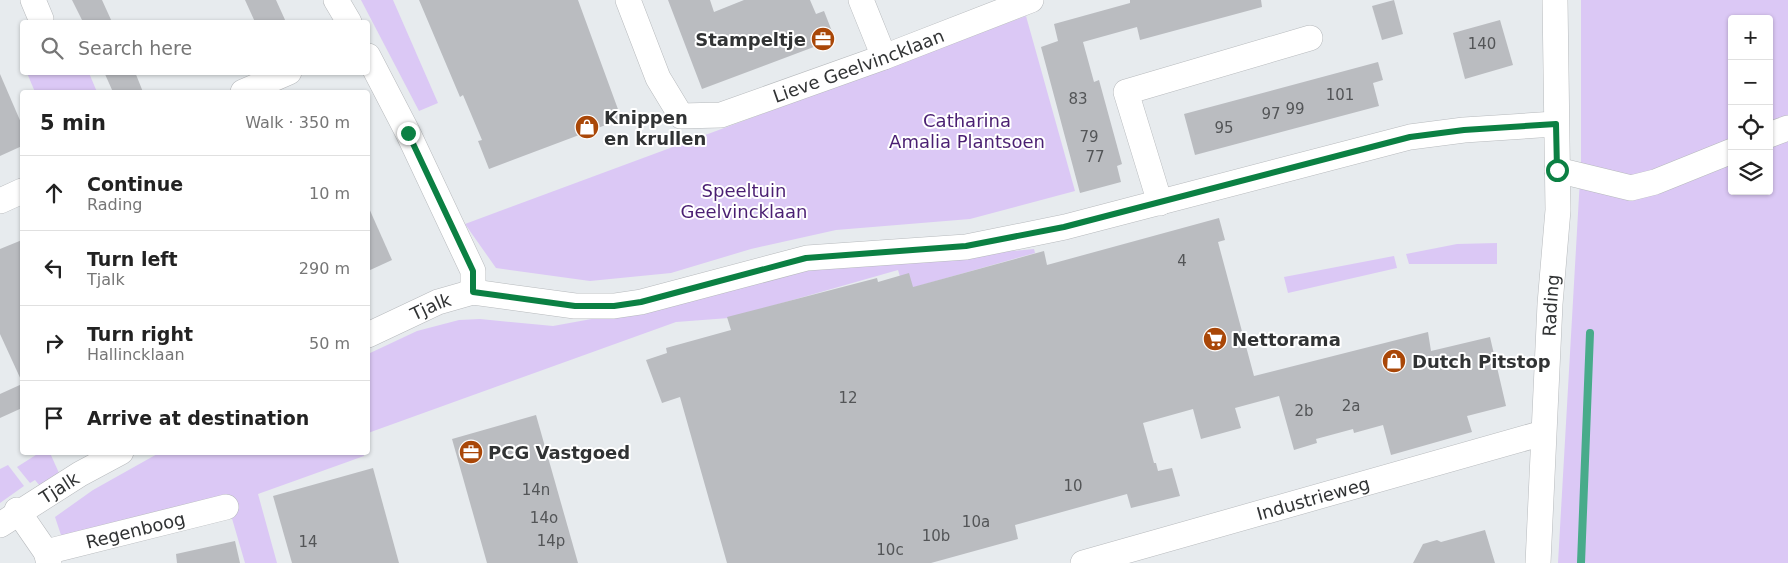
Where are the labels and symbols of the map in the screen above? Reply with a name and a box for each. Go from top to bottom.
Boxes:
street label: Lieve Geelvincklaan [770,24,947,106]
office icon: Stampeltje [810,26,836,52]
place label: Stampeltje [695,29,806,50]
house number: 140 [1468,35,1496,53]
house number: 101 [1326,86,1354,104]
house number: 83 [1068,90,1088,108]
house number: 99 [1285,100,1305,118]
house number: 97 [1261,105,1281,123]
place label: Knippen en krullen [604,107,706,149]
park label: Catharina Amalia Plantsoen [889,110,1045,152]
shop icon: Knippen en krullen [574,114,600,140]
house number: 95 [1214,119,1234,137]
route end [397,122,420,145]
house number: 79 [1079,128,1099,146]
house number: 77 [1085,148,1105,166]
route start [1546,159,1569,182]
park label: Speeltuin Geelvincklaan [681,180,807,222]
house number: 4 [1177,252,1187,270]
street label: Rading [1538,273,1563,337]
street label: Tjalk [406,288,454,325]
supermarket icon: Nettorama [1202,326,1228,352]
place label: Nettorama [1232,329,1341,350]
shop icon: Dutch Pitstop [1381,348,1407,374]
place label: Dutch Pitstop [1412,351,1551,372]
house number: 12 [838,389,858,407]
house number: 2a [1342,397,1360,415]
house number: 2b [1294,402,1314,420]
office icon: PCG Vastgoed [458,439,484,465]
place label: PCG Vastgoed [488,442,630,463]
street label: Tjalk [35,467,83,508]
street label: Industrieweg [1254,472,1372,524]
house number: 10 [1063,477,1083,495]
house number: 14n [522,481,550,499]
street label: Regenboog [83,507,187,552]
house number: 14o [530,509,558,527]
house number: 10a [962,513,990,531]
house number: 10b [922,527,950,545]
house number: 14p [537,532,565,550]
house number: 14 [298,533,318,551]
house number: 10c [876,541,904,559]

